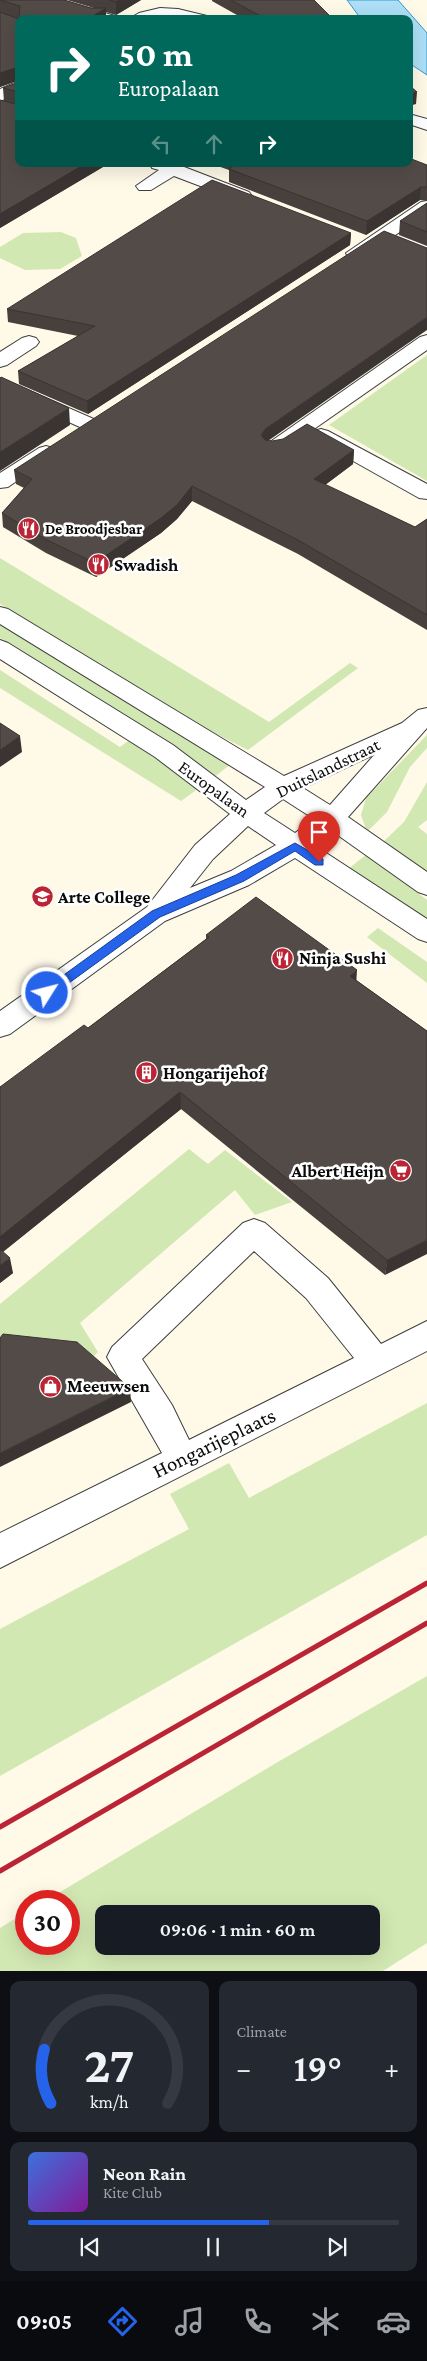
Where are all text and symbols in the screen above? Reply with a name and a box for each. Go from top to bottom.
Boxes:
icon: right [35,35,100,100]
text: 50 m [118,35,193,74]
text: Europalaan [118,76,219,101]
icon: left [147,130,175,158]
icon: ahead [200,130,228,158]
icon: right [253,130,281,158]
restaurant icon: De Broodjesbar [17,517,41,541]
place label: De Broodjesbar [45,521,142,538]
restaurant icon: Swadish [86,553,110,577]
place label: Swadish [114,555,179,575]
street label: Duitslandstraat [273,734,384,802]
street label: Europalaan [175,757,254,822]
pin [298,811,340,862]
icon: arrive [305,818,333,846]
school or university icon: Arte College [30,885,54,909]
place label: Arte College [57,887,150,907]
restaurant icon: Ninja Sushi [271,946,295,970]
place label: Ninja Sushi [299,948,387,969]
position arrow [20,966,72,1018]
building icon: Hongarijehof [135,1061,159,1085]
place label: Hongarijehof [163,1063,265,1084]
supermarket icon: Albert Heijn [388,1159,412,1183]
place label: Albert Heijn [290,1161,385,1182]
shop icon: Meeuwsen [39,1374,63,1398]
place label: Meeuwsen [67,1376,150,1396]
street label: Hongarijeplaats [149,1403,279,1483]
speed limit sign: 30 [15,1890,80,1955]
text: 09:06 · 1 min · 60 m [160,1919,315,1940]
text: Climate [237,2023,287,2040]
text: 27 [84,2035,134,2093]
text: 19° [294,2047,342,2089]
text: − [237,2053,251,2084]
text: + [384,2053,399,2084]
text: km/h [90,2092,129,2112]
text: Neon Rain [103,2163,186,2184]
text: Kite Club [103,2184,162,2201]
icon: previous [76,2233,104,2261]
icon: pause [199,2233,227,2261]
icon: next [323,2233,351,2261]
icon: directions [105,2304,140,2339]
icon: music [172,2304,207,2339]
icon: phone [240,2304,275,2339]
icon: climate [308,2304,343,2339]
icon: car [376,2304,411,2339]
text: 09:05 [16,2309,72,2334]

